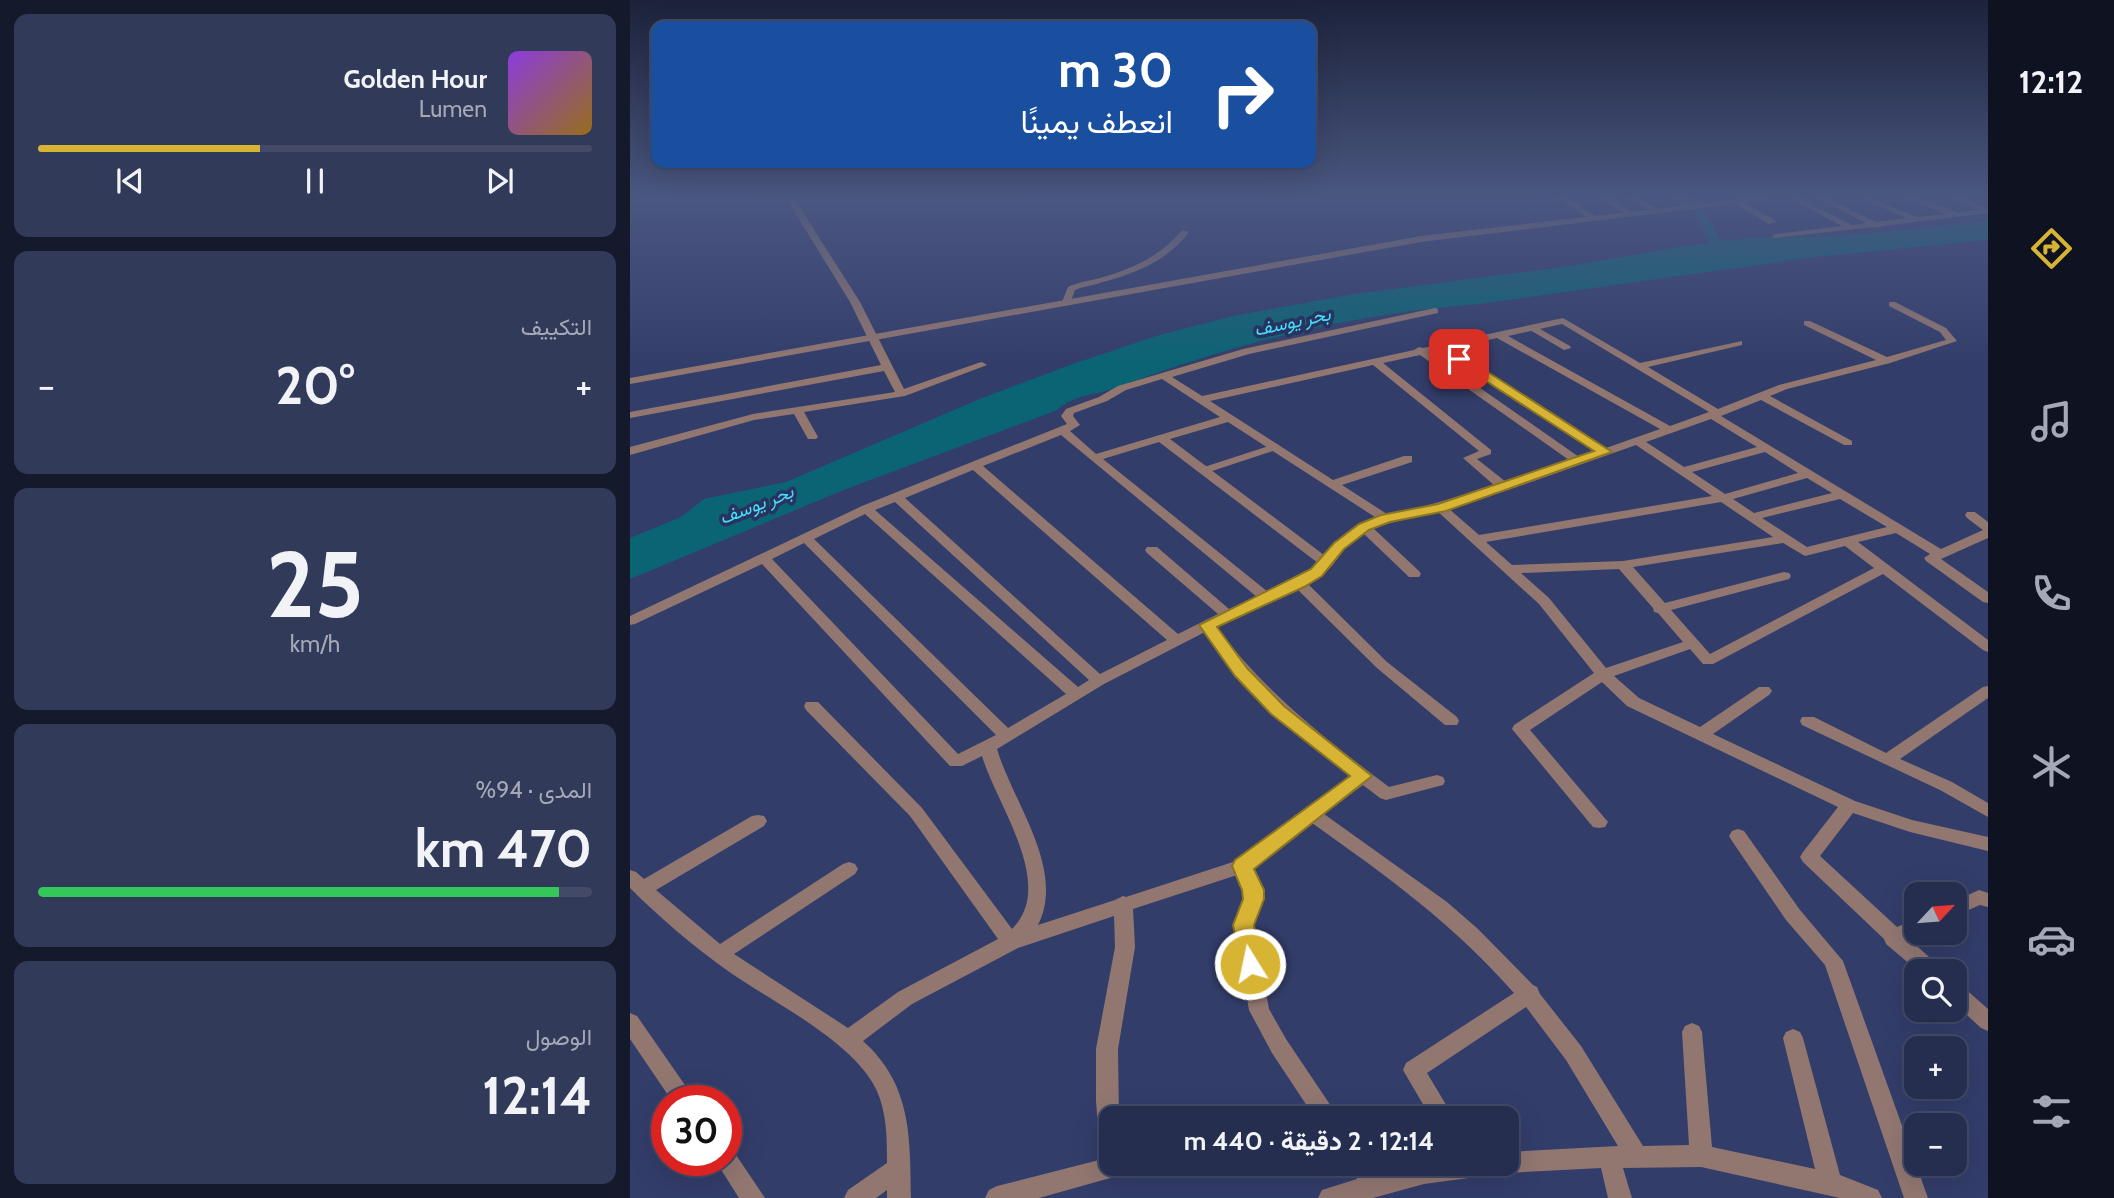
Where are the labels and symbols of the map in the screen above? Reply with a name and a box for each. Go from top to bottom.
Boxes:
water label: بحر يوسف [1252,302,1334,341]
pin [1429,329,1489,389]
water label: بحر يوسف [716,479,798,529]
north arrow [1904,882,1967,945]
position arrow [1213,927,1287,1001]
speed limit sign: 30 [651,1085,742,1176]

